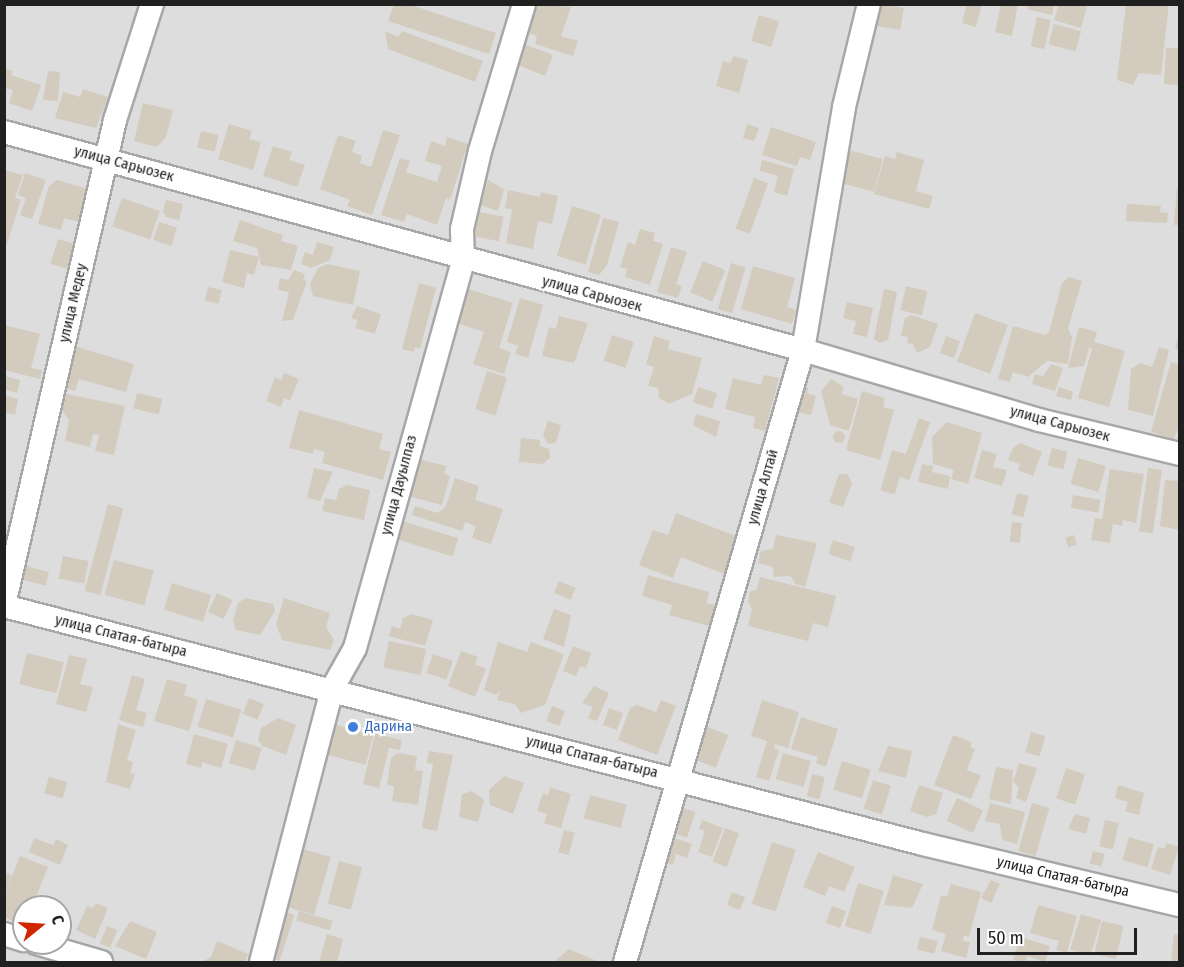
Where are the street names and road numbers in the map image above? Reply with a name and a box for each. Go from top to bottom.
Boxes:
street label: улица Сарыозек [72,142,176,186]
street label: улица Медеу [55,262,91,344]
street label: улица Сарыозек [540,272,644,316]
street label: улица Сарыозек [1008,402,1112,446]
street label: улица Дауылпаз [377,433,421,537]
street label: улица Алтай [744,447,782,527]
street label: улица Спатая-батыра [53,611,189,661]
street label: улица Спатая-батыра [524,732,660,782]
street label: улица Спатая-батыра [995,853,1131,901]

